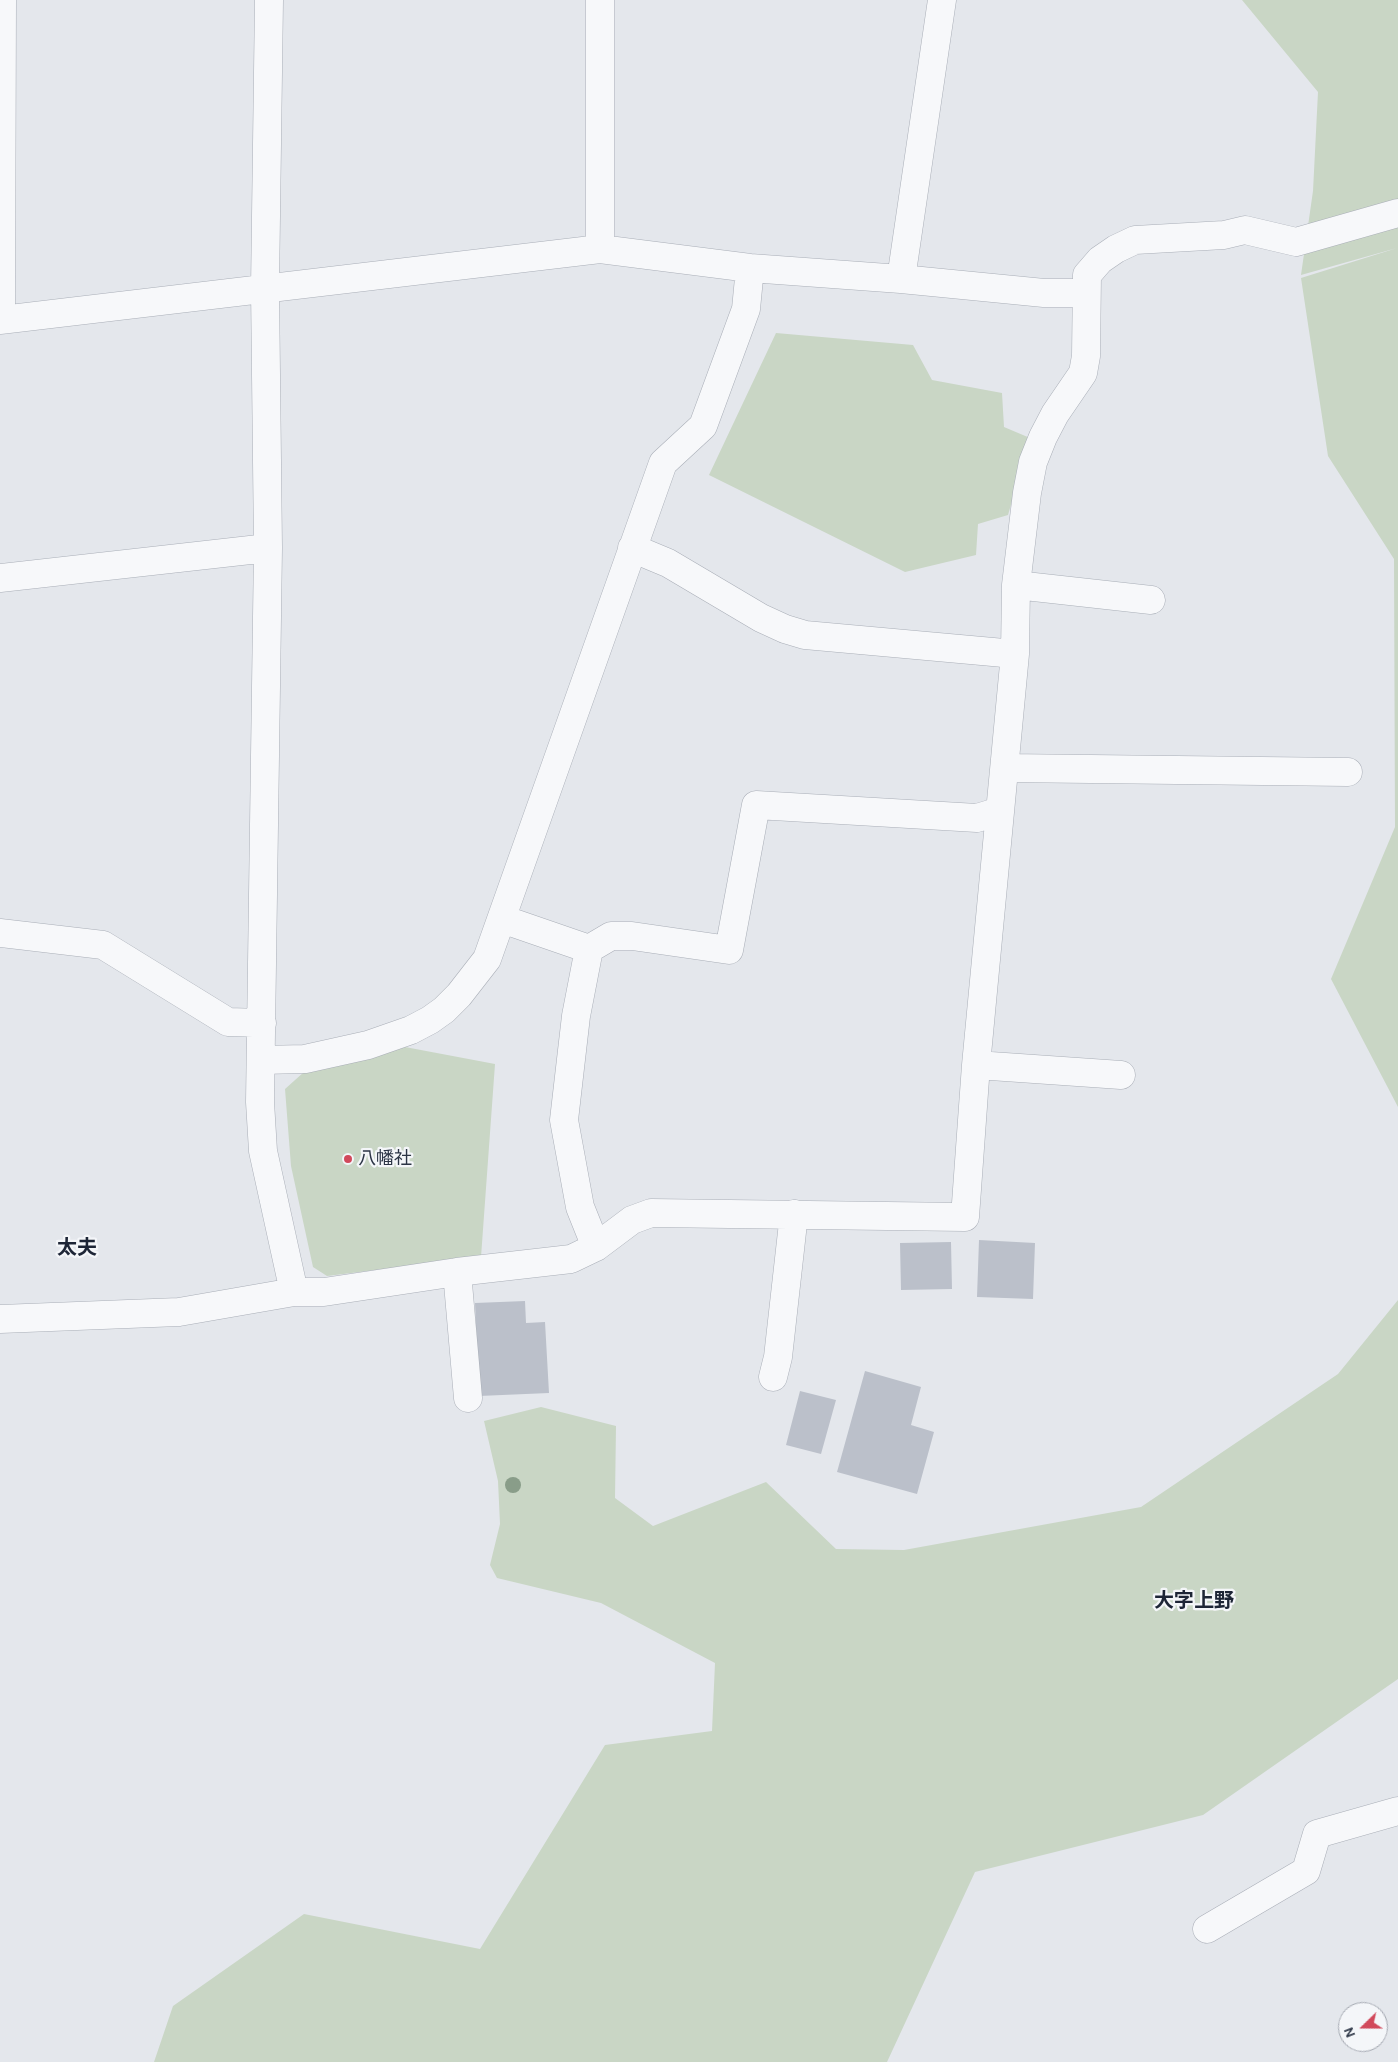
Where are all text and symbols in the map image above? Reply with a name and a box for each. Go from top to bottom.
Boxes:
place label: 八幡社 [358,1148,412,1170]
marker: 八幡社 [342,1153,354,1165]
district label: 太夫 [57,1236,97,1260]
district label: 大字上野 [1154,1589,1234,1613]
north arrow [1338,2002,1388,2052]
text: N [1340,2025,1359,2040]

